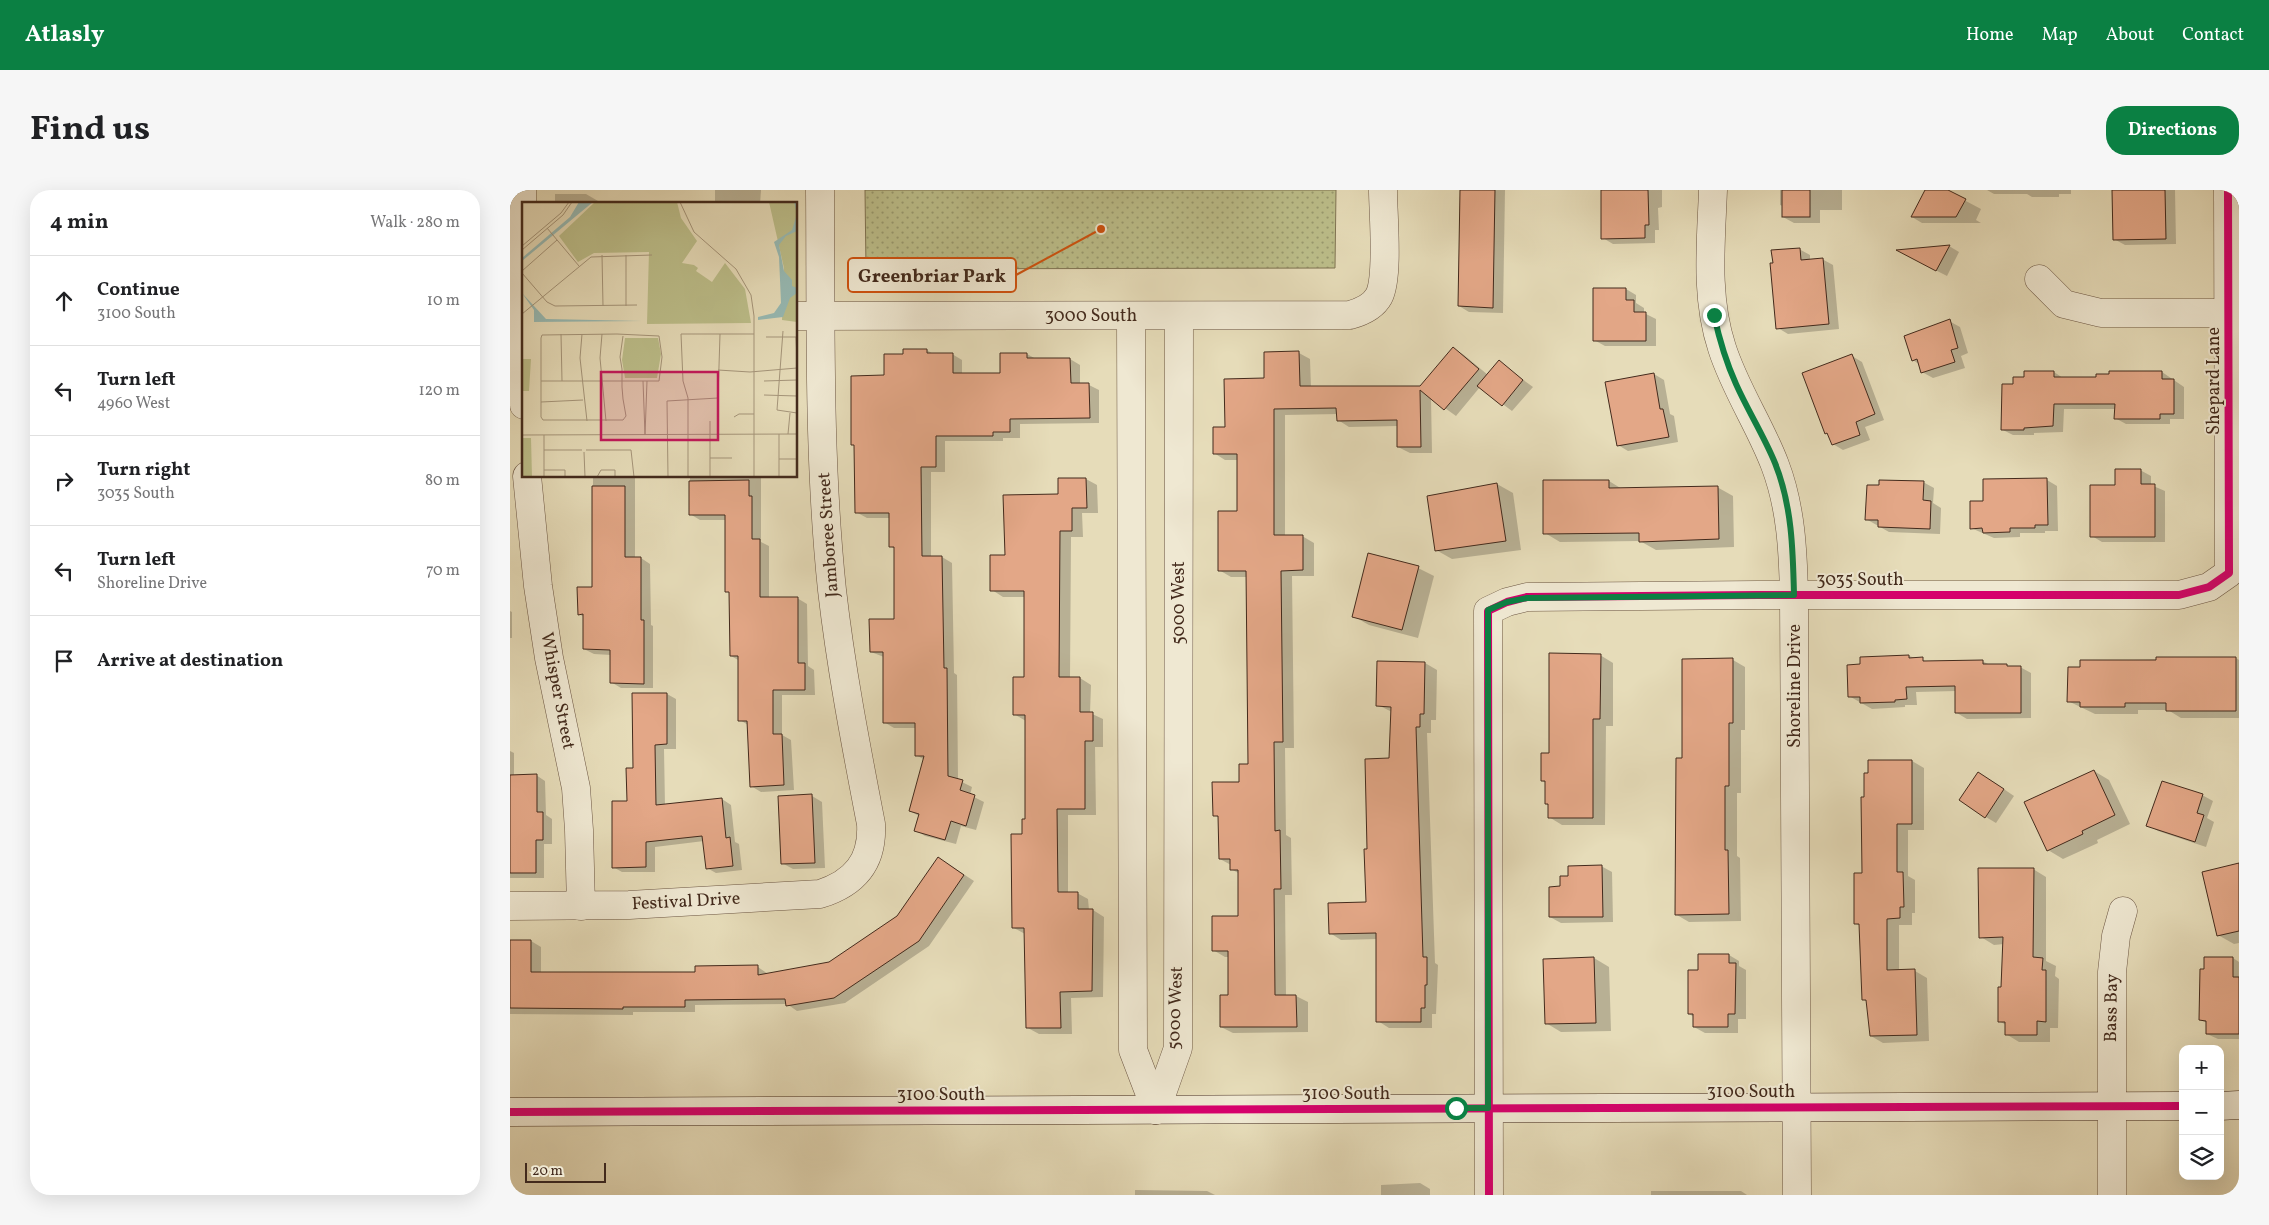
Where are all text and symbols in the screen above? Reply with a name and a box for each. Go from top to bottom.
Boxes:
text: Atlasly [25,18,104,52]
text: Home [1966,23,2014,48]
text: Map [2042,23,2078,48]
text: About [2106,23,2154,48]
text: Contact [2182,23,2244,48]
text: Find us [30,106,150,154]
button: Directions [2106,106,2239,155]
inset map [522,202,798,478]
text: 4 min [50,208,109,237]
text: Walk · 280 m [370,212,460,234]
callout: Greenbriar Park [848,258,1016,292]
text: Greenbriar Park [858,264,1006,290]
text: Continue [97,277,180,303]
icon: ahead [50,287,78,315]
text: 10 m [427,290,460,312]
text: 3100 South [97,303,176,325]
street label: 3000 South [1045,304,1137,329]
route end [1703,304,1726,327]
street label: Shepard Lane [2202,327,2227,435]
text: Turn left [97,367,176,393]
icon: left [50,377,78,405]
text: 120 m [418,380,460,402]
text: 4960 West [97,393,170,415]
text: Turn right [97,457,190,483]
icon: right [50,467,78,495]
text: 80 m [425,470,460,492]
street label: Jamboree Street [812,471,846,599]
text: 3035 South [97,483,175,505]
text: Turn left [97,547,176,573]
icon: left [50,557,78,585]
text: 70 m [426,560,460,582]
street label: 5000 West [1167,561,1192,645]
street label: 3035 South [1816,568,1904,593]
text: Shoreline Drive [97,573,207,595]
street label: Shoreline Drive [1783,624,1808,748]
street label: Whisper Street [533,630,581,752]
icon: arrive [50,647,78,675]
text: Arrive at destination [97,648,283,674]
street label: Festival Drive [631,887,741,917]
street label: 5000 West [1162,966,1190,1050]
street label: Bass Bay [2099,973,2125,1042]
map controls [2179,1045,2224,1180]
button: + [2179,1045,2224,1090]
street label: 3100 South [1707,1080,1796,1105]
street label: 3100 South [1302,1082,1391,1107]
street label: 3100 South [897,1083,986,1108]
button: − [2179,1090,2224,1135]
route start [1445,1097,1468,1120]
button: layers [2179,1135,2224,1180]
scale bar [525,1160,606,1183]
text: 20 m [532,1162,563,1181]

